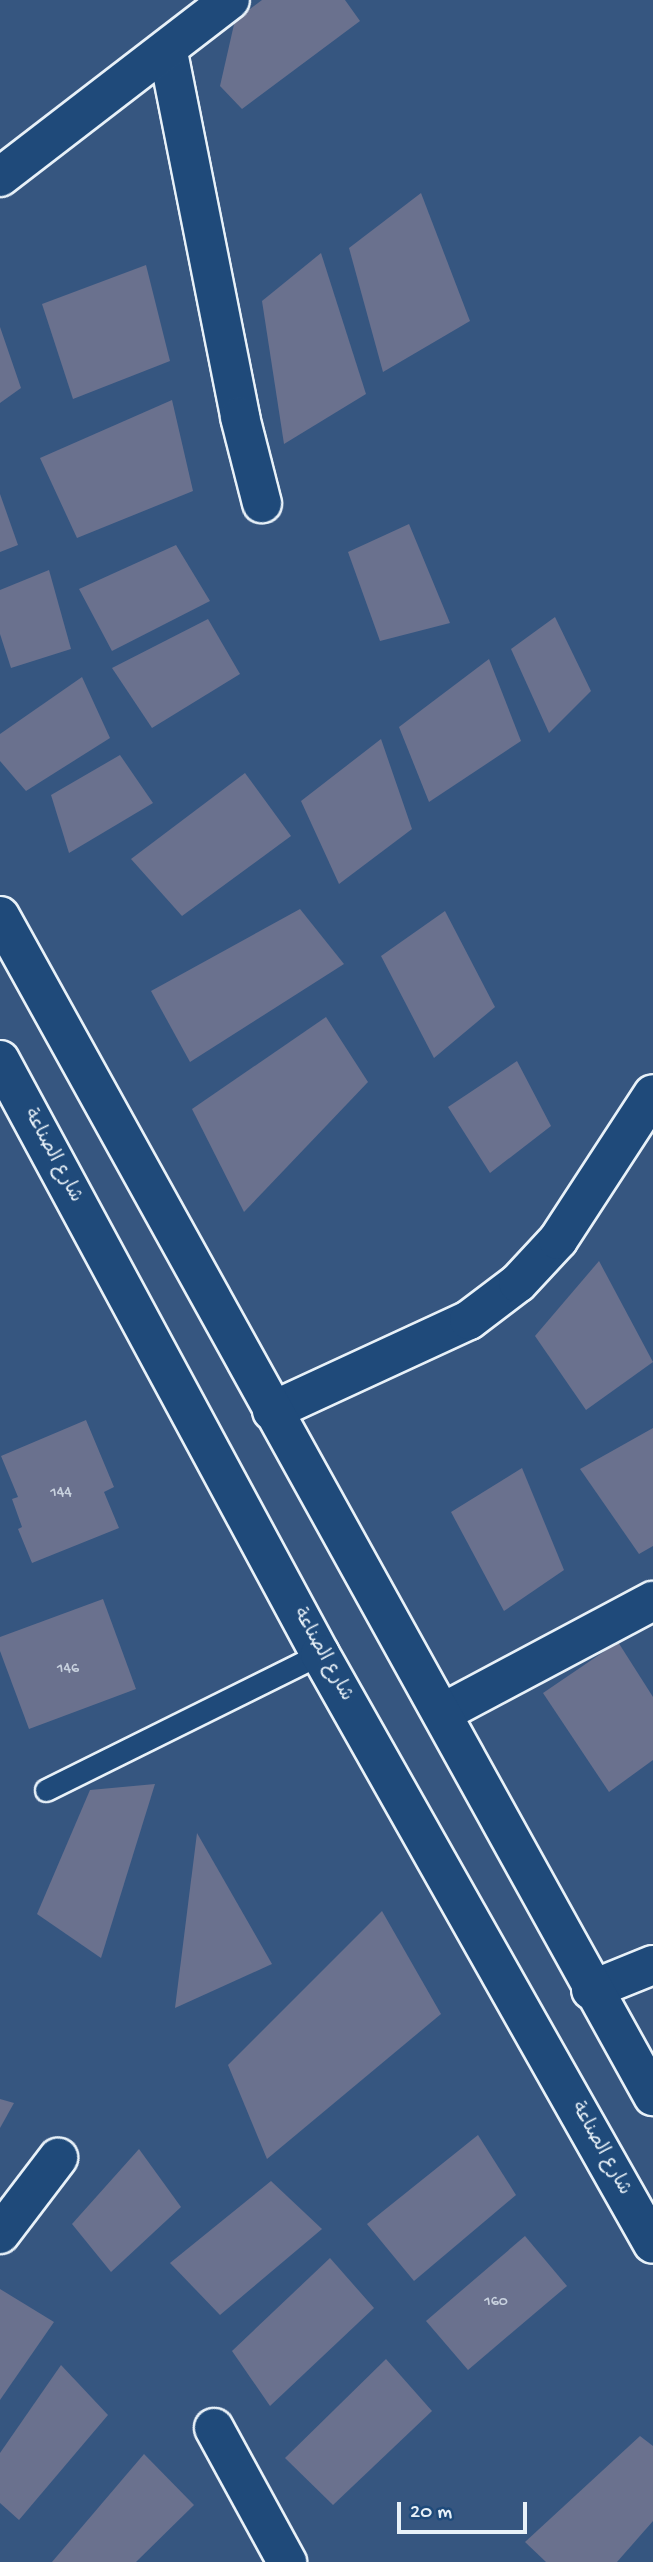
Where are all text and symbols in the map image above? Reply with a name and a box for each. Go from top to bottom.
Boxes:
street label: شارع الصناعة [18,1105,86,1207]
house number: 144 [50,1484,72,1504]
street label: شارع الصناعة [287,1604,357,1706]
house number: 146 [57,1660,79,1680]
street label: شارع الصناعة [565,2098,635,2200]
house number: 160 [484,2293,508,2313]
scale bar [401,2488,530,2532]
text: 20 m [410,2501,452,2526]

